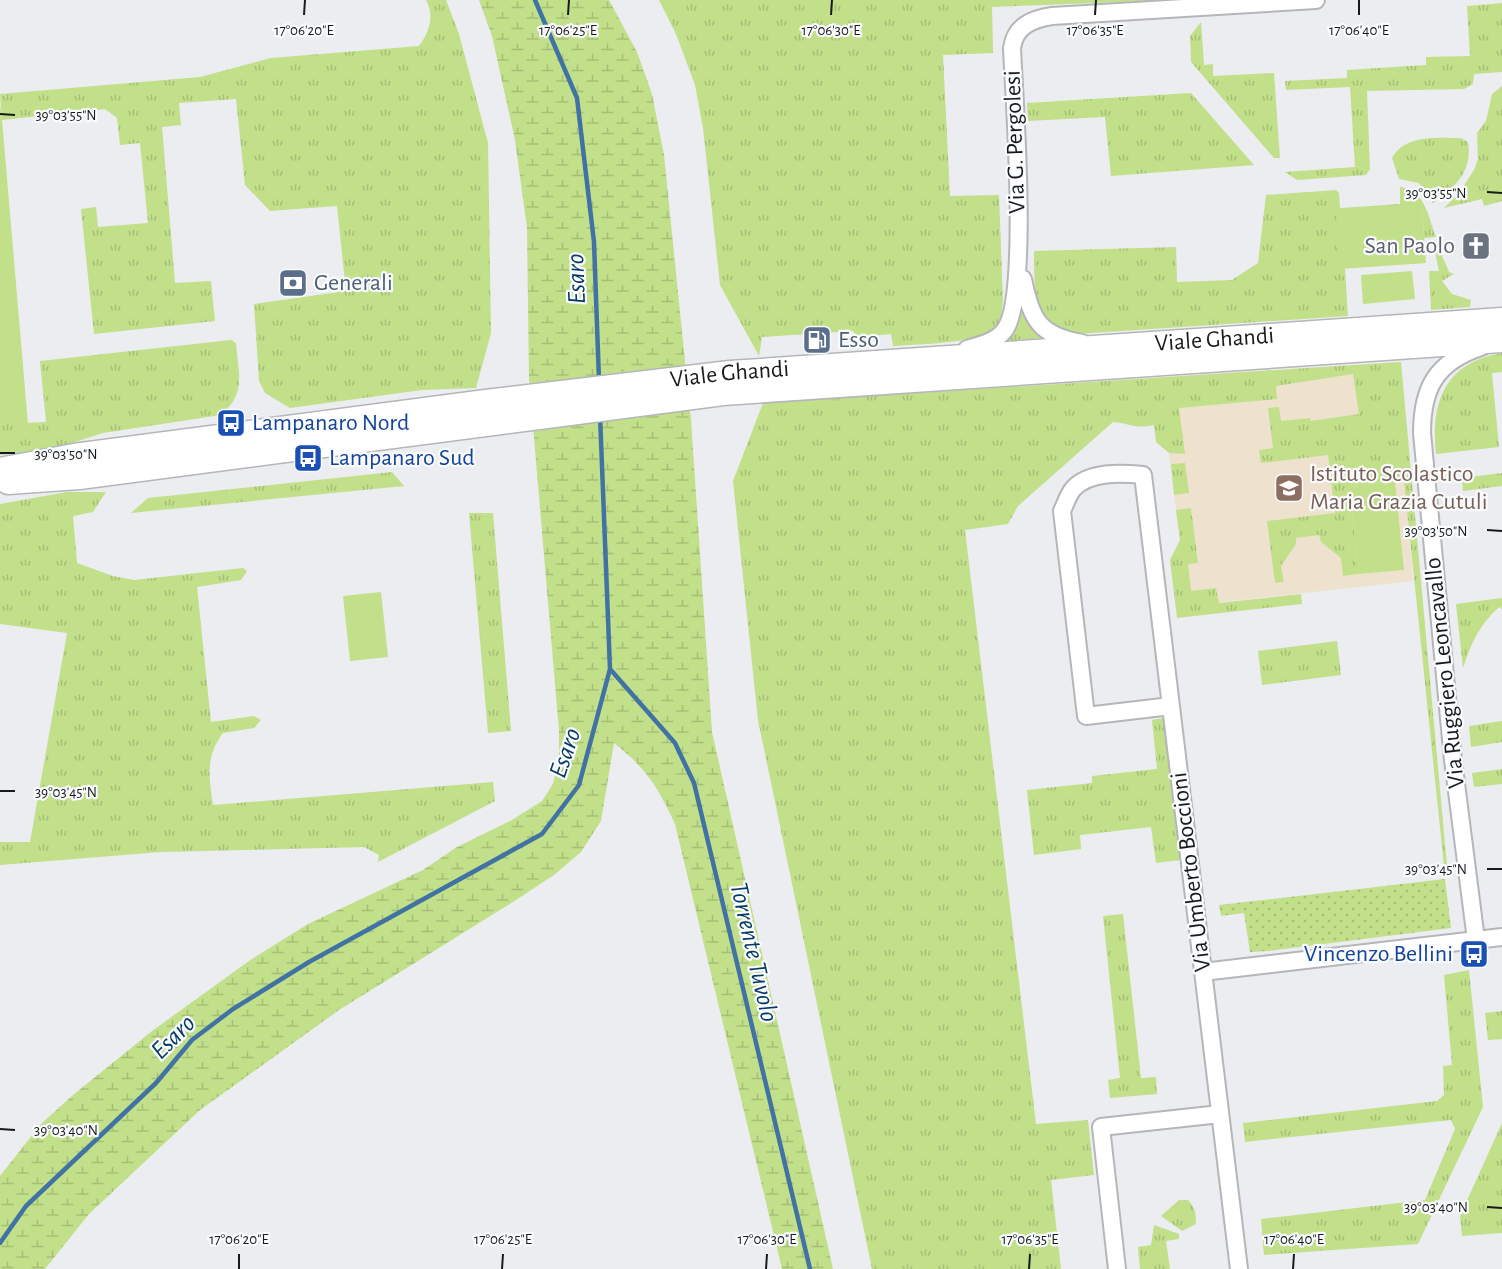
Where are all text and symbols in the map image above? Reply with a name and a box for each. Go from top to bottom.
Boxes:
text: 17°06'20"E [274,23,334,38]
text: 17°06'25"E [539,23,597,38]
text: 17°06'30"E [802,23,860,38]
text: 17°06'35"E [1066,23,1124,38]
text: 17°06'40"E [1329,23,1389,38]
street label: Via G. Pergolesi [1000,70,1030,214]
text: 39°03'55"N [35,108,97,123]
text: 39°03'55"N [1405,186,1467,201]
church icon: San Paolo [1460,230,1492,262]
place label: San Paolo [1365,234,1455,258]
water label: Esaro [562,253,590,305]
bank icon: Generali [277,267,309,299]
place label: Generali [314,271,393,295]
fuel station icon: Esso [801,324,833,356]
street label: Viale Ghandi [1154,324,1275,356]
place label: Esso [838,328,879,352]
street label: Viale Ghandi [669,357,790,392]
bus stop icon: Lampanaro Nord [215,407,247,439]
place label: Lampanaro Nord [252,411,409,435]
bus stop icon: Lampanaro Sud [292,442,324,474]
place label: Lampanaro Sud [329,446,475,470]
text: 39°03'50"N [35,447,97,462]
place label: Istituto Scolastico Maria Grazia Cutuli [1310,462,1487,514]
school or university icon: Istituto Scolastico Maria Grazia Cutuli [1273,472,1305,504]
text: 39°03'50"N [1405,524,1467,539]
street label: Via Ruggiero Leoncavallo [1421,556,1469,790]
water label: Esaro [544,725,586,781]
street label: Via Umberto Boccioni [1167,771,1215,973]
text: 39°03'45"N [35,785,97,800]
text: 39°03'45"N [1405,862,1467,877]
water label: Torrente Tuvolo [725,880,783,1024]
bus stop icon: Vincenzo Bellini [1458,938,1490,970]
place label: Vincenzo Bellini [1304,942,1453,966]
water label: Esaro [146,1010,200,1064]
text: 39°03'40"N [34,1123,98,1138]
text: 39°03'40"N [1404,1200,1468,1215]
text: 17°06'20"E [209,1232,269,1247]
text: 17°06'25"E [474,1232,532,1247]
text: 17°06'30"E [738,1232,796,1247]
text: 17°06'35"E [1001,1232,1059,1247]
text: 17°06'40"E [1264,1232,1324,1247]

